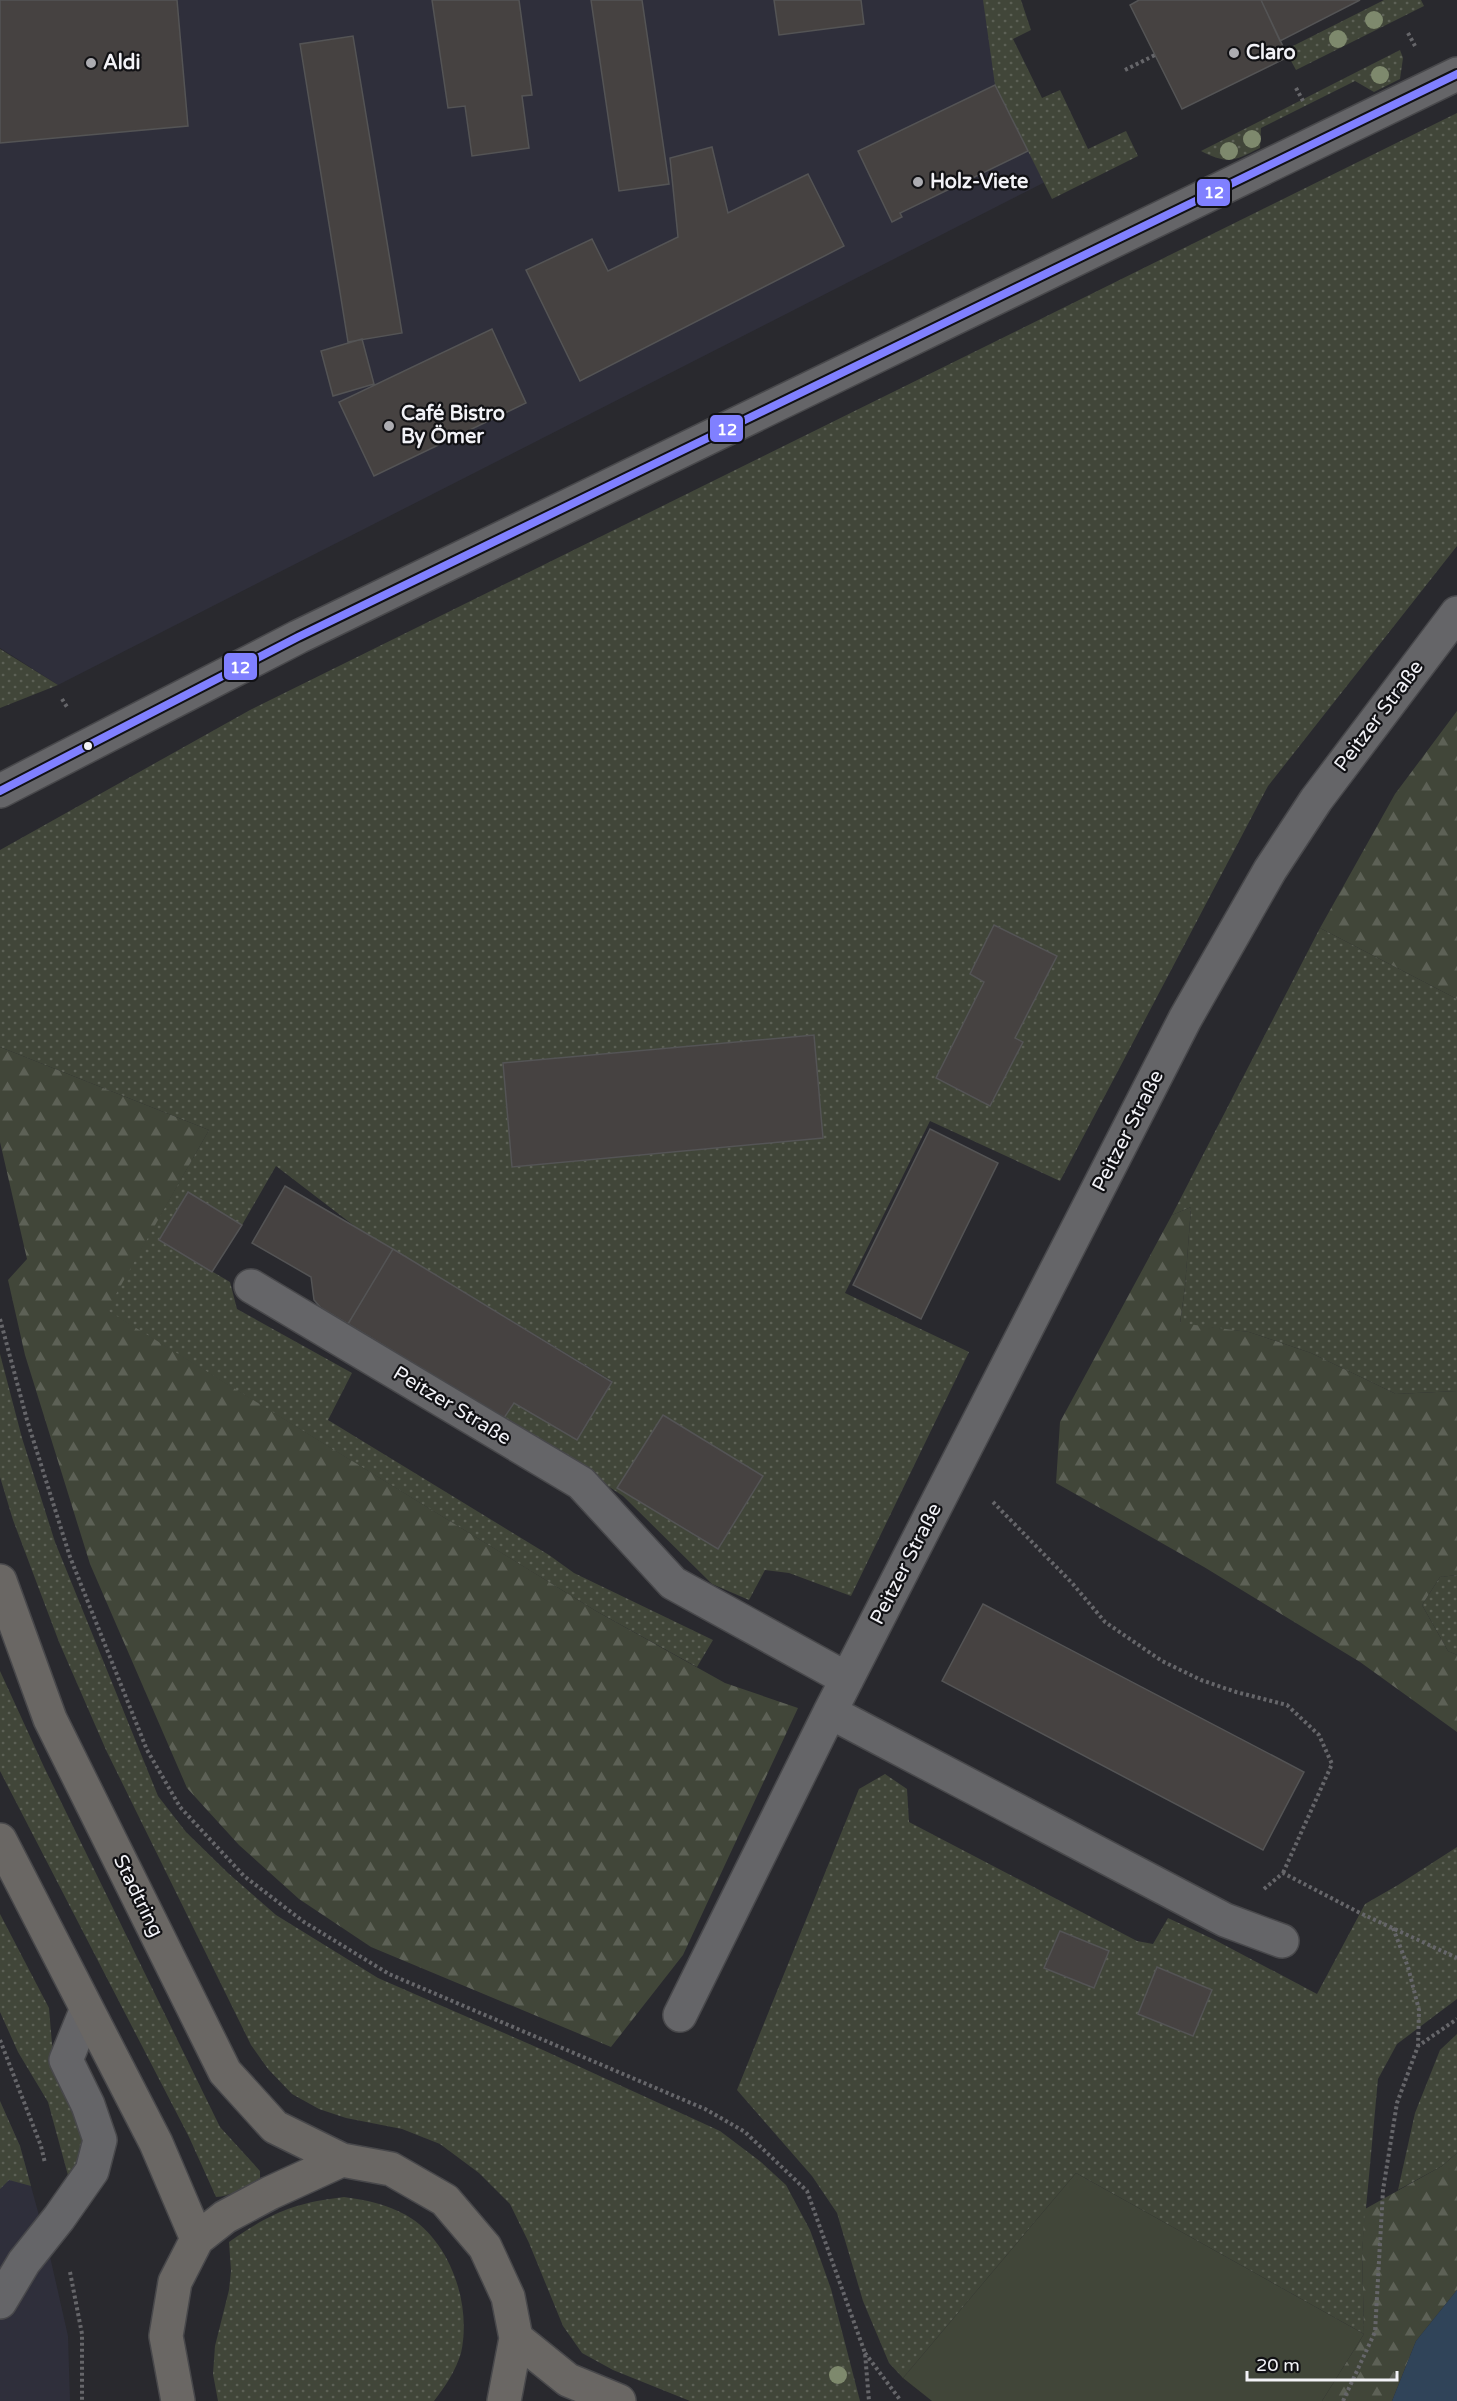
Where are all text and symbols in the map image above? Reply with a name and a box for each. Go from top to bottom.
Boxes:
place label: Claro [1246,41,1296,65]
marker: Claro [1227,46,1241,60]
place label: Aldi [103,51,140,75]
marker: Aldi [84,56,98,70]
place label: Holz-Viete [930,170,1028,194]
marker: Holz-Viete [911,175,925,189]
line badge: 12 [1196,178,1231,207]
text: 12 [1204,183,1224,203]
place label: Café Bistro By Ömer [401,402,505,449]
line badge: 12 [709,414,744,443]
marker: Café Bistro By Ömer [382,419,396,433]
text: 12 [717,420,737,440]
line badge: 12 [223,652,258,681]
street label: Peitzer Straße [1329,656,1429,776]
text: 12 [230,658,250,678]
unlabelled marker [82,740,94,752]
street label: Peitzer Straße [1087,1066,1169,1196]
street label: Peitzer Straße [389,1361,515,1451]
street label: Peitzer Straße [865,1499,947,1629]
street label: Stadtring [108,1851,168,1941]
scale bar [1247,2344,1397,2382]
text: 20 m [1256,2354,1300,2376]

